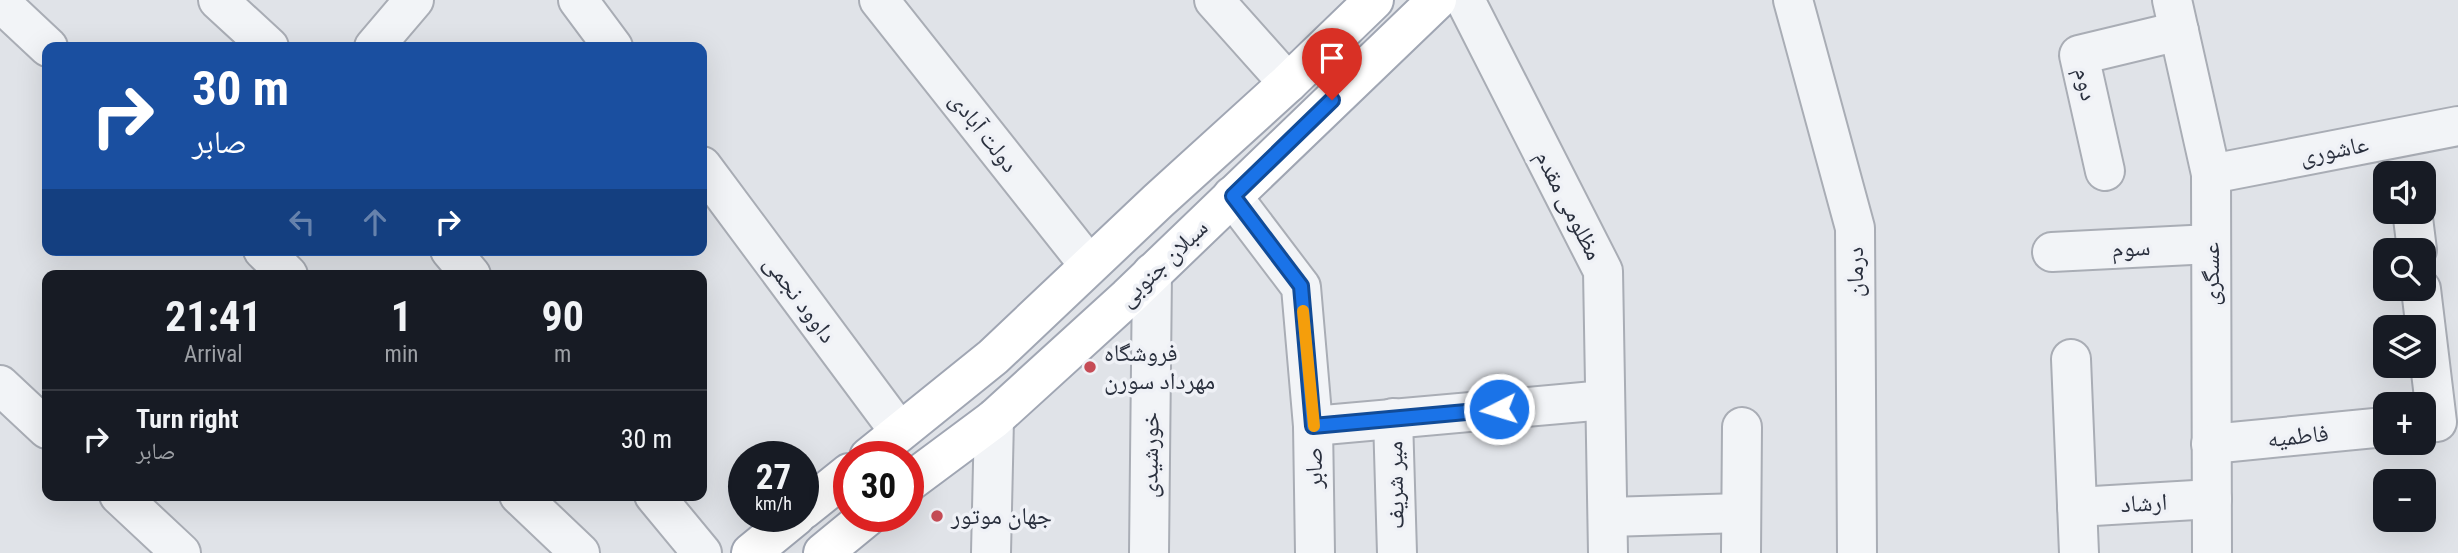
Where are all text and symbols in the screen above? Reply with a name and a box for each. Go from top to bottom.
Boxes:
pin [1302,28,1362,100]
icon: arrive [1313,39,1351,77]
text: 30 m [192,60,289,117]
street label: دوم [2067,65,2103,104]
icon: right [77,70,168,161]
street label: دولت آبادی [944,86,1024,178]
text: صابر [192,123,247,161]
street label: عاشوری [2297,130,2371,170]
street label: مظلومی مقدم [1528,145,1609,265]
map controls [2373,161,2436,532]
button: sound [2373,161,2436,224]
icon: left [283,203,321,241]
icon: ahead [356,203,394,241]
icon: right [429,203,467,241]
street label: سبلان جنوبی [1112,213,1214,313]
street label: سوم [2111,233,2151,265]
button: search [2373,238,2436,301]
street label: عسگری [2197,242,2225,306]
street label: درمان [1841,247,1869,297]
street label: داوود نجمی [758,250,842,348]
text: 21:41 [165,292,261,341]
text: 1 [391,292,412,341]
text: 90 [541,292,584,341]
button: layers [2373,315,2436,378]
place label: فروشگاه مهرداد سورن [1104,339,1215,395]
text: Arrival [184,341,243,368]
text: min [385,341,418,368]
text: m [554,341,571,368]
marker: فروشگاه مهرداد سورن [1082,359,1098,375]
position arrow [1462,372,1536,446]
button: + [2373,392,2436,455]
text: Turn right [136,404,238,434]
street label: خورشیدی [1135,412,1165,498]
street label: فاطمیه [2266,419,2330,453]
icon: right [77,420,115,458]
text: 30 m [621,424,672,454]
text: صابر [136,438,176,465]
speed limit sign: 30 [833,441,924,532]
street label: میر شریف [1380,441,1410,529]
street label: صابر [1300,447,1328,490]
text: 27 [756,457,791,498]
button: − [2373,469,2436,532]
street label: ارشاد [2120,488,2168,518]
text: km/h [755,493,792,514]
place label: جهان موتور [950,502,1052,530]
marker: جهان موتور [929,508,945,524]

